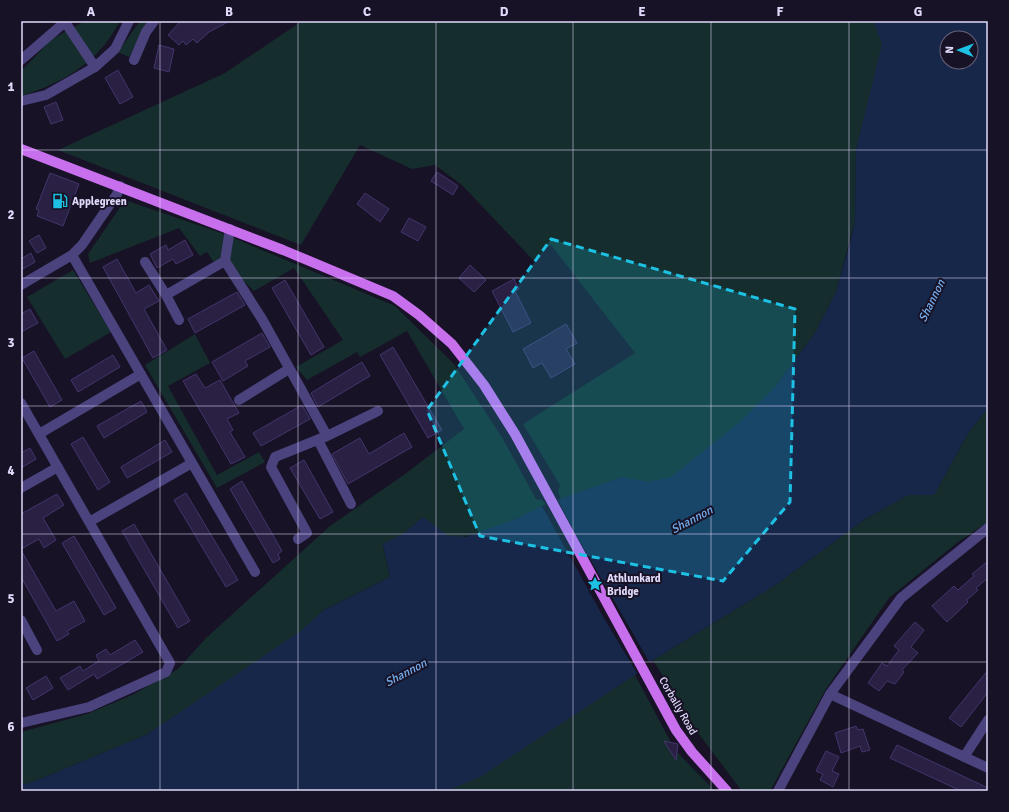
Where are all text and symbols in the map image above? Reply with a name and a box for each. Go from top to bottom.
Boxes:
text: A [87,4,96,20]
text: B [225,4,233,20]
text: C [363,4,371,20]
text: D [500,4,509,20]
text: E [638,4,646,20]
text: F [777,4,784,20]
text: G [914,4,922,20]
north arrow [939,30,979,70]
text: N [943,46,956,54]
text: 1 [7,79,15,95]
fuel station icon: Applegreen [51,192,69,210]
place label: Applegreen [72,195,127,208]
text: 2 [7,207,15,223]
water label: Shannon [915,277,949,325]
text: 3 [7,335,15,351]
text: 4 [7,463,15,479]
water label: Shannon [669,503,716,537]
place label: Athlunkard Bridge [607,572,661,598]
place icon: Athlunkard Bridge [586,575,604,593]
text: 5 [7,591,15,607]
water label: Shannon [383,656,430,690]
street label: Corbally Road [656,675,700,738]
text: 6 [7,719,15,735]

